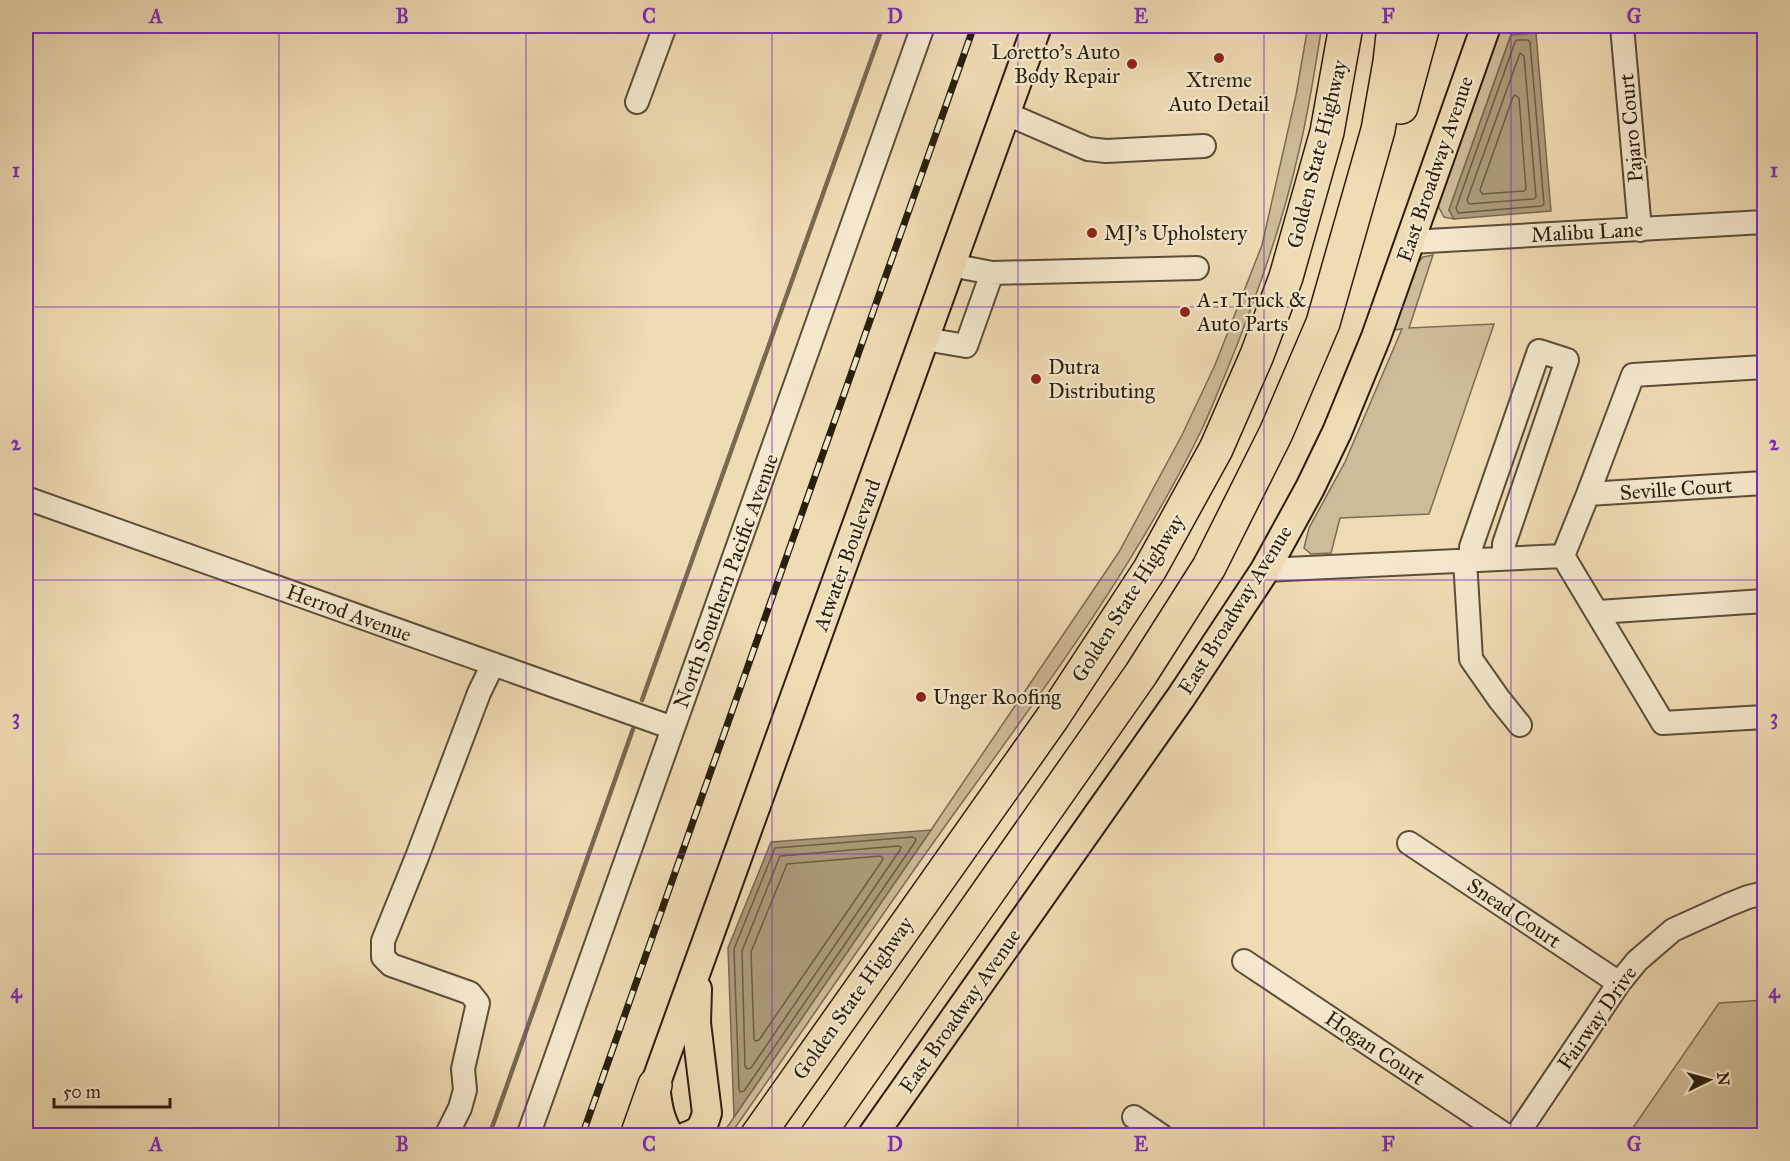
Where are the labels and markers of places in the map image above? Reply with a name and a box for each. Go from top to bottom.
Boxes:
place label: Loretto's Auto Body Repair [991,39,1120,89]
marker: Xtreme Auto Detail [1212,51,1226,65]
marker: Loretto's Auto Body Repair [1125,57,1139,71]
place label: Xtreme Auto Detail [1168,67,1270,117]
place label: MJ's Upholstery [1104,220,1249,246]
marker: MJ's Upholstery [1085,226,1099,240]
place label: A-1 Truck & Auto Parts [1196,287,1307,337]
marker: A-1 Truck & Auto Parts [1178,305,1192,319]
place label: Dutra Distributing [1048,354,1155,404]
marker: Dutra Distributing [1029,372,1043,386]
place label: Unger Roofing [933,684,1061,710]
marker: Unger Roofing [914,690,928,704]

